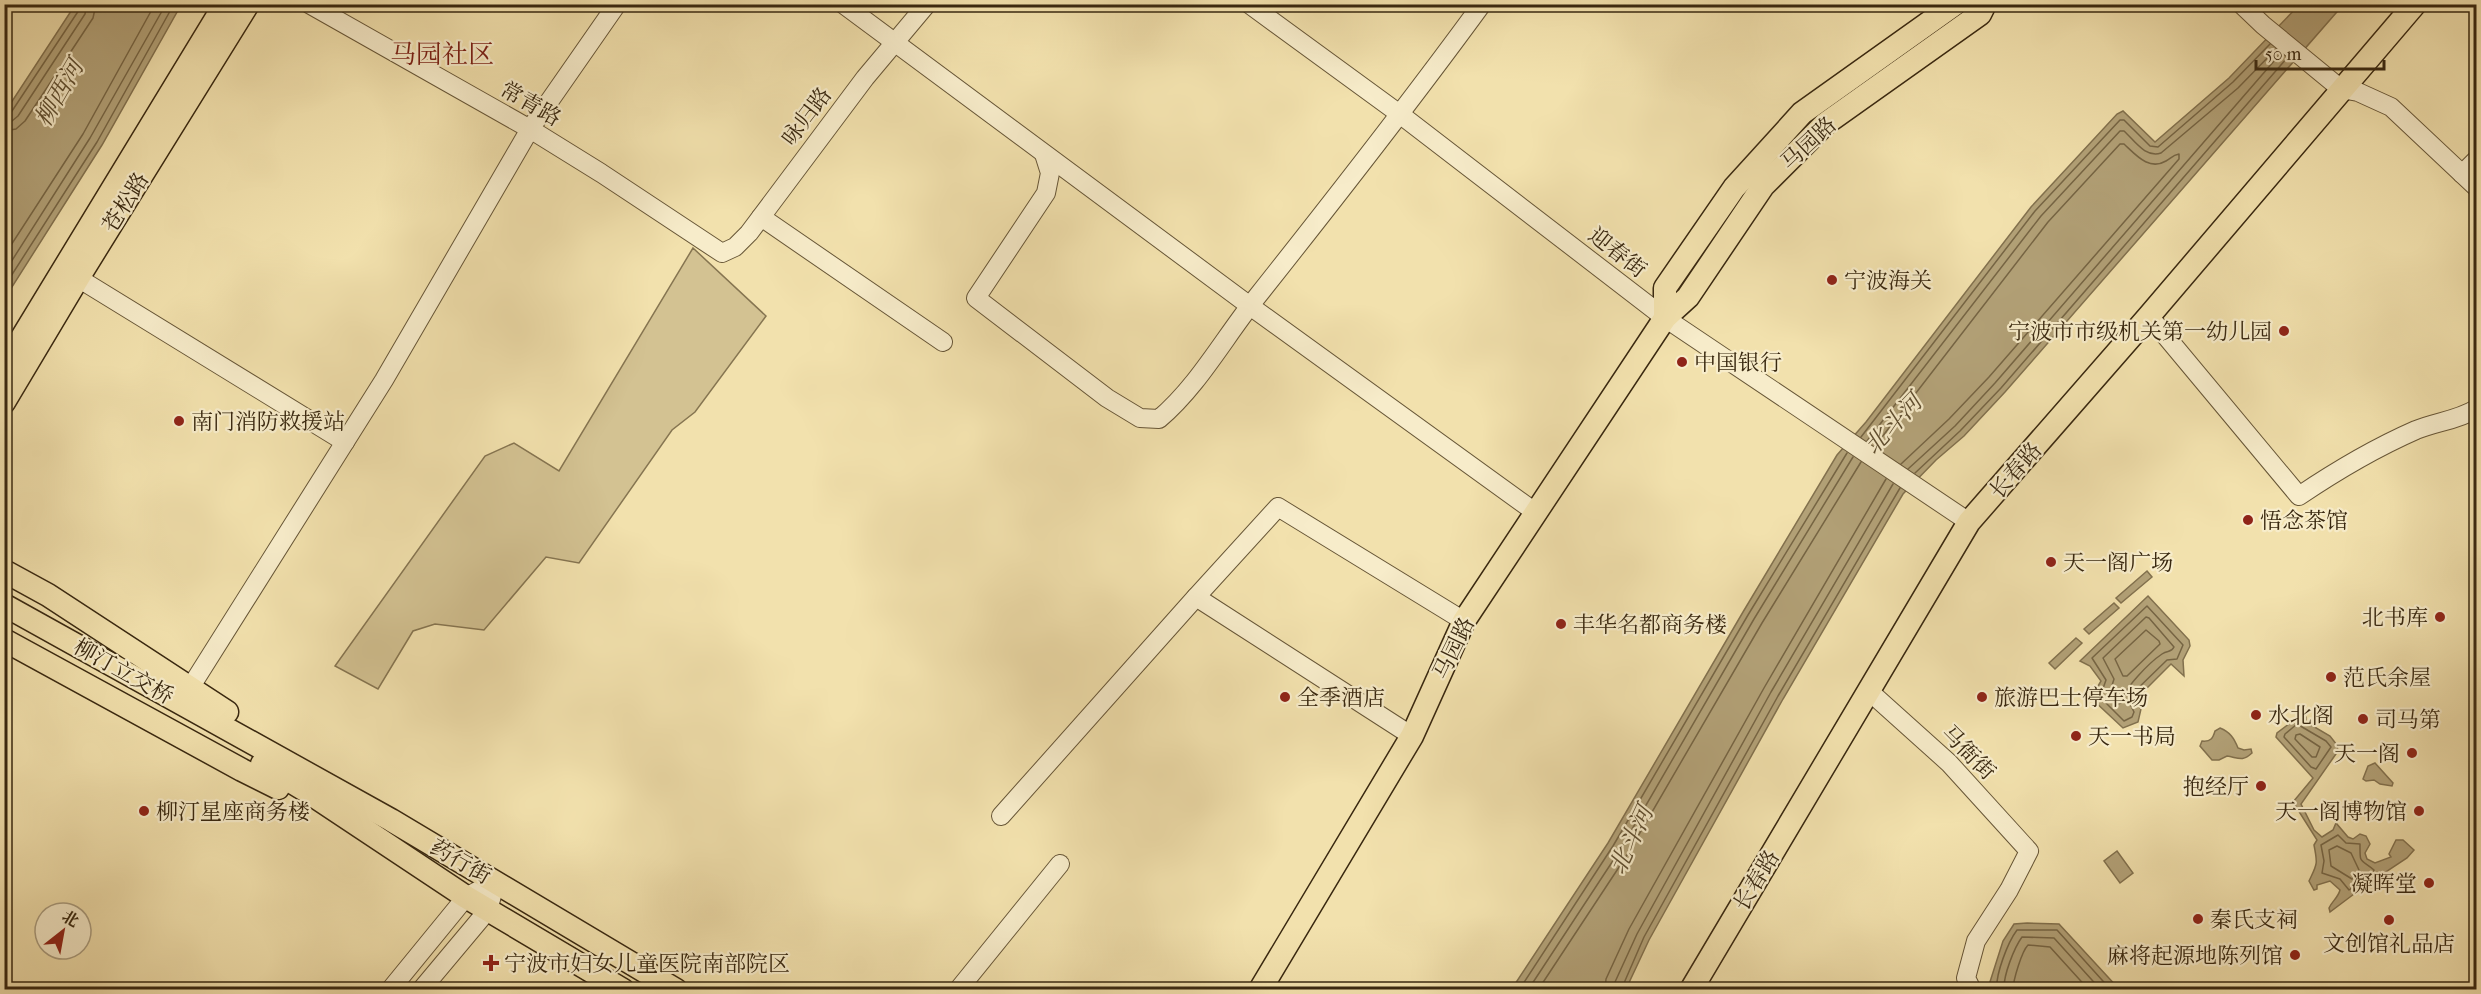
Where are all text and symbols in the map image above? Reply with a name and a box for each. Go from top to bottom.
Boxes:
scale bar [2256,33,2384,71]
district label: 马园社区 [390,39,494,70]
text: 50 m [2265,44,2302,65]
water label: 柳西河 [29,51,91,131]
street label: 常青路 [495,76,566,132]
street label: 咏归路 [777,82,837,151]
street label: 马园路 [1776,112,1842,176]
street label: 苍松路 [97,168,154,237]
street label: 迎春街 [1583,222,1651,283]
place label: 宁波海关 [1844,268,1932,294]
marker: 宁波海关 [1825,273,1839,287]
place label: 宁波市市级机关第一幼儿园 [2008,319,2272,345]
marker: 宁波市市级机关第一幼儿园 [2277,324,2291,338]
place label: 中国银行 [1694,350,1782,376]
marker: 中国银行 [1675,355,1689,369]
water label: 北斗河 [1858,385,1931,460]
place label: 南门消防救援站 [191,409,345,435]
marker: 南门消防救援站 [172,414,186,428]
street label: 长春路 [1984,437,2047,504]
place label: 悟念茶馆 [2260,508,2348,534]
marker: 悟念茶馆 [2241,513,2255,527]
place label: 天一阁广场 [2063,550,2173,576]
marker: 天一阁广场 [2044,555,2058,569]
place label: 北书库 [2362,605,2428,631]
marker: 北书库 [2433,610,2447,624]
place label: 丰华名都商务楼 [1573,612,1727,638]
street label: 马园路 [1428,613,1480,684]
marker: 丰华名都商务楼 [1554,617,1568,631]
street label: 柳汀立交桥 [69,634,178,710]
place label: 范氏余屋 [2343,665,2431,691]
marker: 范氏余屋 [2324,670,2338,684]
place label: 全季酒店 [1297,685,1385,711]
place label: 旅游巴士停车场 [1994,685,2148,711]
marker: 全季酒店 [1278,690,1292,704]
marker: 旅游巴士停车场 [1975,690,1989,704]
place label: 水北阁 [2268,703,2334,729]
place label: 司马第 [2375,707,2441,733]
marker: 水北阁 [2249,708,2263,722]
marker: 司马第 [2356,712,2370,726]
street label: 马衙街 [1936,720,2001,785]
place label: 天一书局 [2088,724,2176,750]
marker: 天一书局 [2069,729,2083,743]
place label: 天一阁 [2334,741,2400,767]
marker: 天一阁 [2405,746,2419,760]
place label: 抱经厅 [2183,774,2249,800]
marker: 抱经厅 [2254,779,2268,793]
water label: 北斗河 [1603,798,1661,879]
place label: 柳汀星座商务楼 [156,799,310,825]
place label: 天一阁博物馆 [2275,799,2407,825]
marker: 柳汀星座商务楼 [137,804,151,818]
marker: 天一阁博物馆 [2412,804,2426,818]
street label: 药行街 [425,834,496,890]
street label: 长春路 [1729,846,1785,916]
place label: 凝晖堂 [2351,871,2417,897]
marker: 凝晖堂 [2422,876,2436,890]
north arrow [33,901,93,961]
text: 北 [59,906,82,931]
place label: 秦氏支祠 [2210,907,2298,933]
marker: 秦氏支祠 [2191,912,2205,926]
marker: 文创馆礼品店 [2382,913,2396,927]
place label: 文创馆礼品店 [2323,931,2455,957]
place label: 麻将起源地陈列馆 [2107,943,2283,969]
marker: 麻将起源地陈列馆 [2288,948,2302,962]
place label: 宁波市妇女儿童医院南部院区 [504,951,790,977]
marker: 宁波市妇女儿童医院南部院区 [482,954,500,972]

